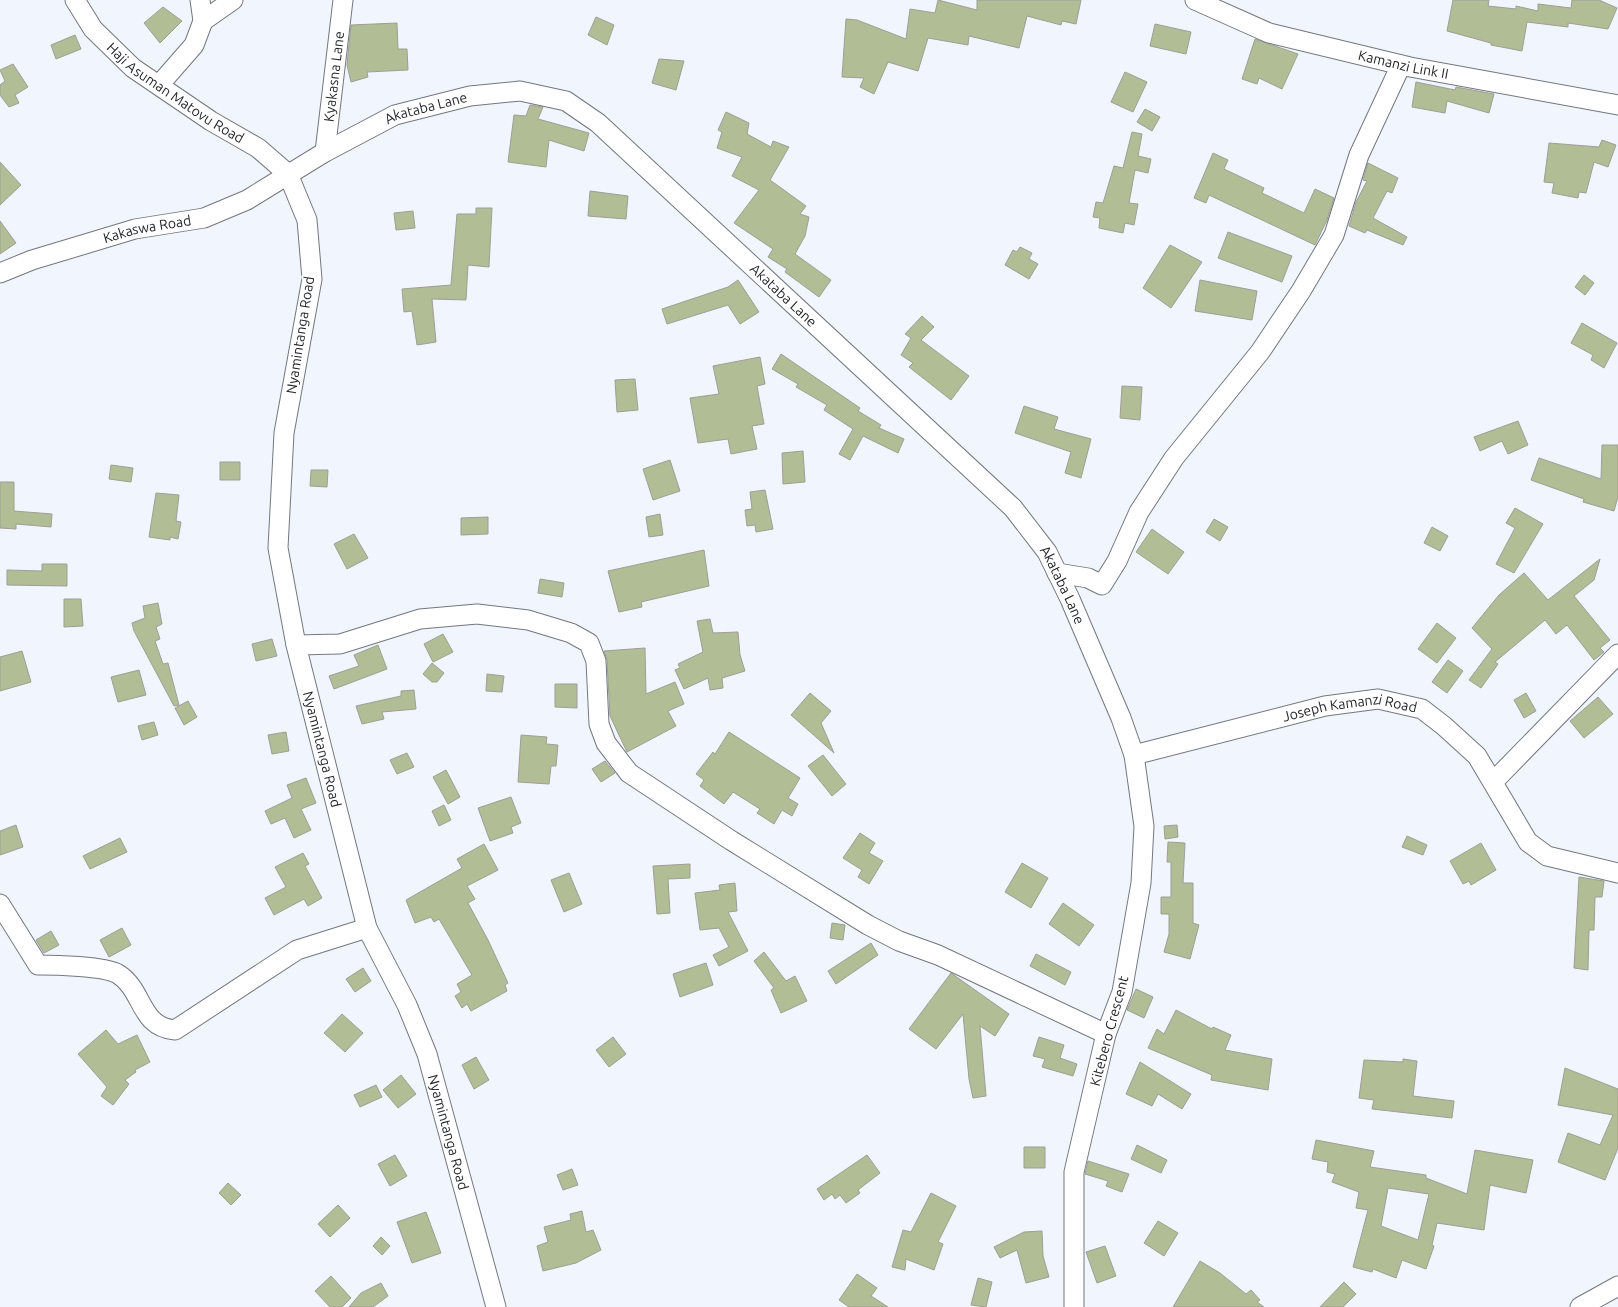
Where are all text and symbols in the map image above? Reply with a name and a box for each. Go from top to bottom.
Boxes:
street label: Kyakasna Lane [321,30,347,123]
street label: Haji Asuman Matovu Road [104,39,247,146]
street label: Kamanzi Link II [1356,47,1450,82]
street label: Akataba Lane [382,89,469,127]
street label: Kakaswa Road [101,212,192,246]
street label: Akataba Lane [747,260,820,330]
street label: Nyamintanga Road [283,275,317,395]
street label: Akataba Lane [1037,542,1088,626]
street label: Nyamintanga Road [300,690,344,809]
street label: Joseph Kamanzi Road [1281,691,1419,725]
street label: Kitebero Crescent [1087,974,1132,1088]
street label: Nyamintanga Road [425,1073,472,1192]

